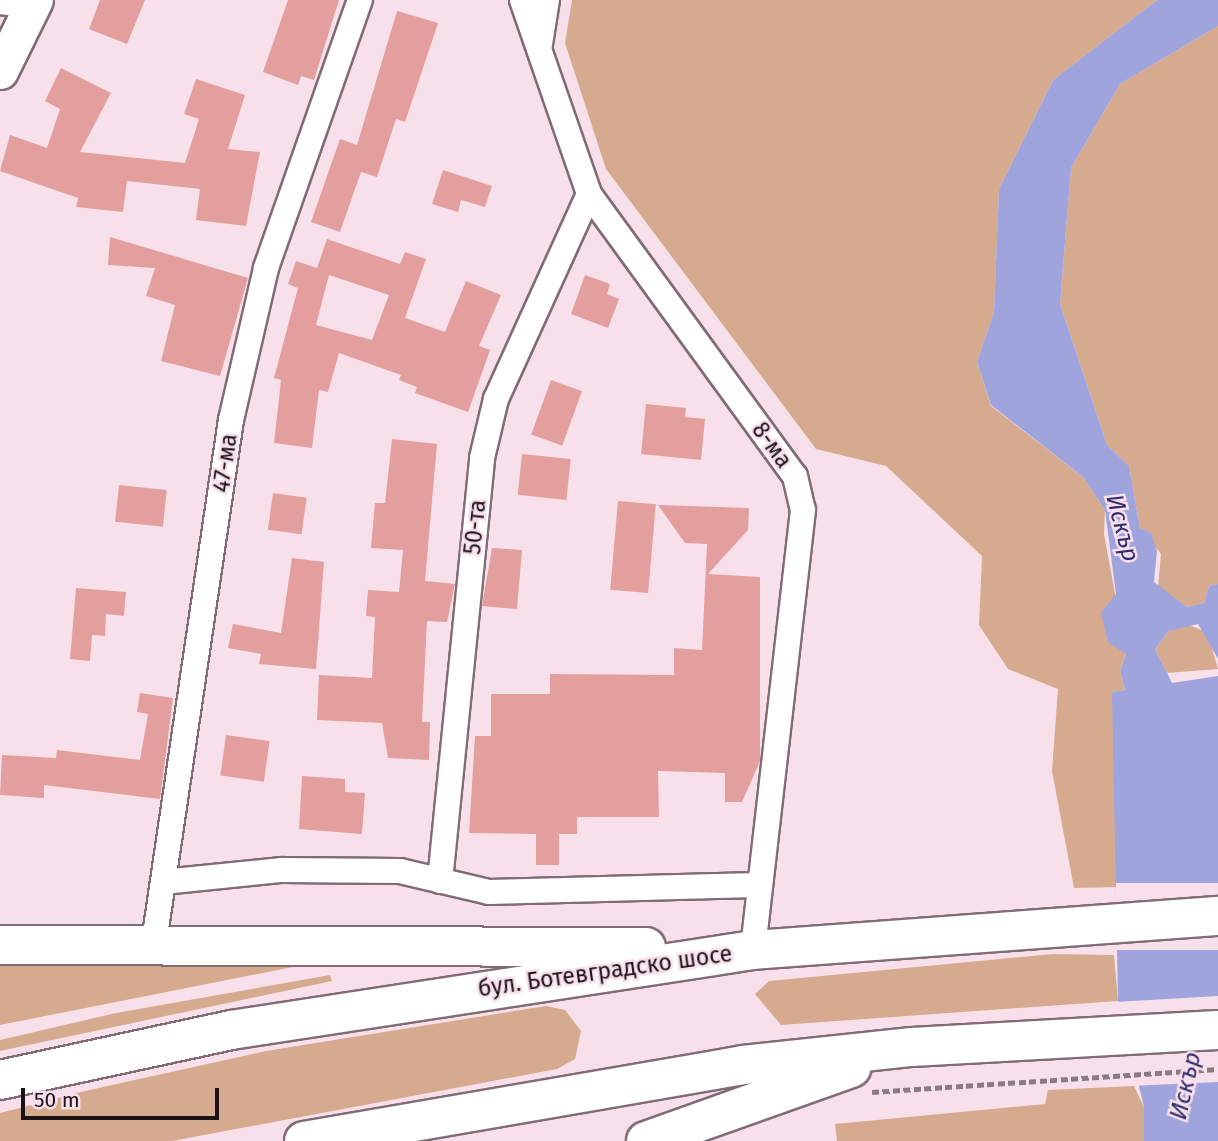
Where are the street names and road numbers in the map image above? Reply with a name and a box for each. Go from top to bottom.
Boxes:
street label: 8-ма [746,417,798,473]
street label: 47-ма [207,432,243,494]
street label: 50-та [458,498,492,556]
street label: бул. Ботевградско шосе [476,940,734,1002]

